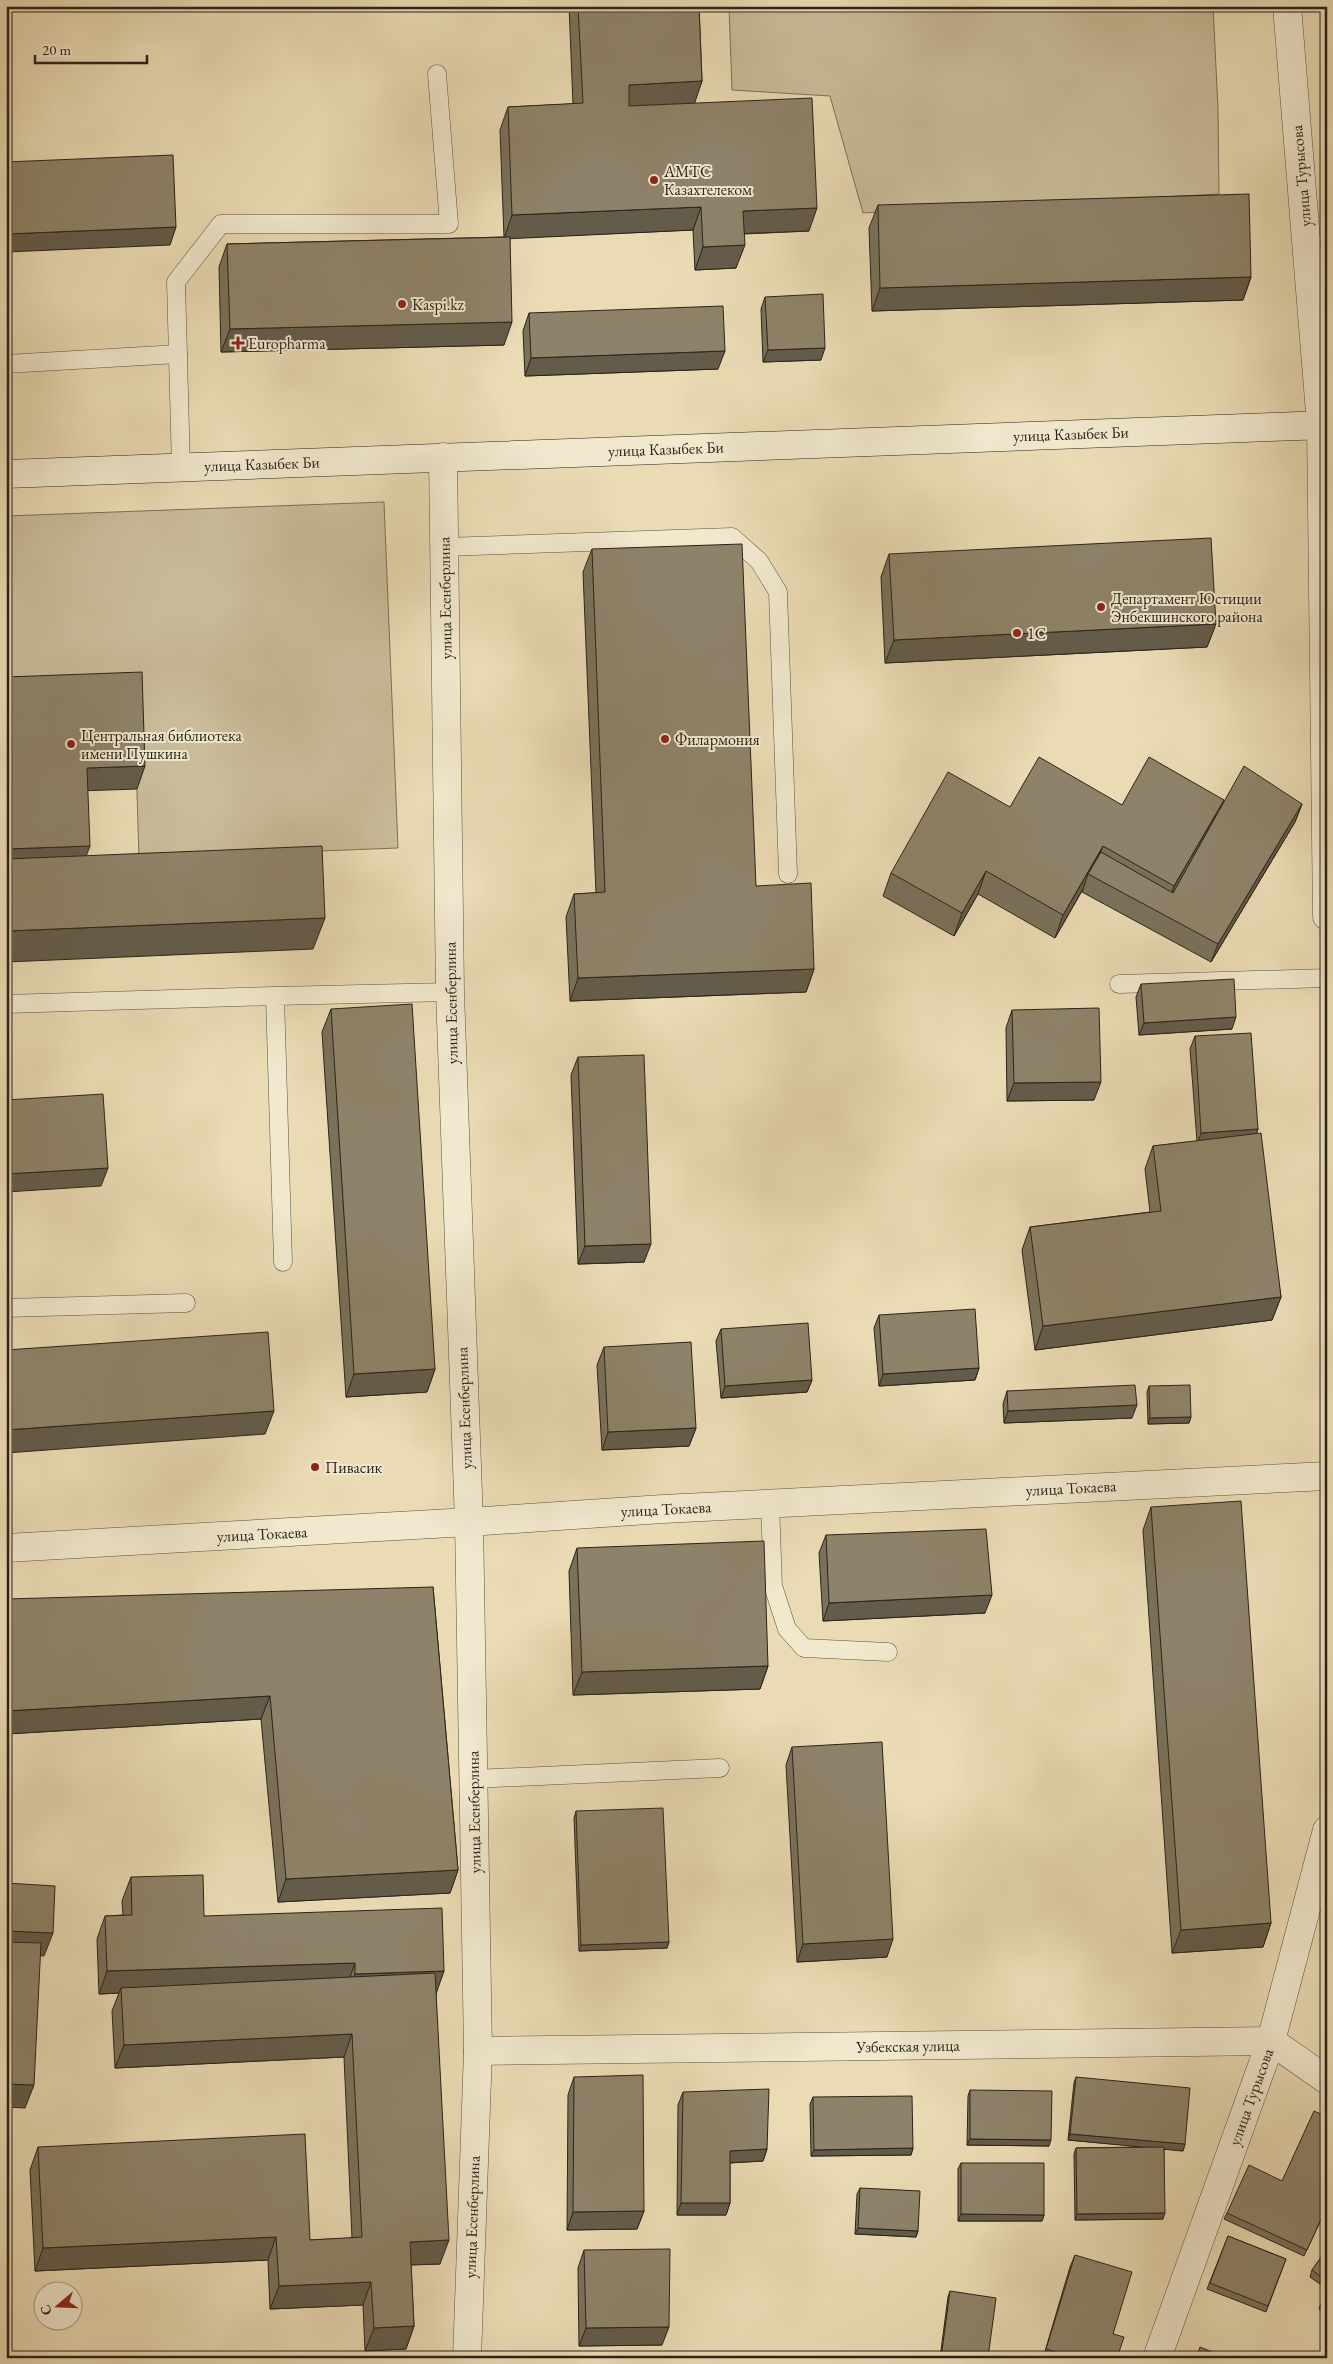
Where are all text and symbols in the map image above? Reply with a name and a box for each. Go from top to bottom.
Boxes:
scale bar [35,32,148,64]
text: 20 m [42,40,71,59]
street label: улица Турысова [1286,124,1316,228]
place label: АМТС Казахтелеком [663,161,752,200]
marker: АМТС Казахтелеком [648,174,660,186]
place label: Kaspi.kz [412,294,464,315]
marker: Kaspi.kz [396,298,408,310]
place label: Europharma [248,333,326,354]
marker: Europharma [232,337,244,349]
street label: улица Казыбек Би [1013,421,1130,447]
street label: улица Казыбек Би [608,436,725,462]
street label: улица Казыбек Би [204,451,321,477]
street label: улица Есенберлина [433,536,457,659]
place label: Департамент Юстиции Энбекшинского района [1111,588,1263,627]
marker: Департамент Юстиции Энбекшинского района [1095,601,1107,613]
place label: 1C [1027,623,1046,644]
marker: 1C [1011,627,1023,639]
place label: Центральная библиотека имени Пушкина [81,725,242,764]
place label: Филармония [675,729,760,750]
marker: Филармония [659,733,671,745]
marker: Центральная библиотека имени Пушкина [65,738,77,750]
street label: улица Есенберлина [439,941,463,1064]
street label: улица Есенберлина [451,1346,477,1470]
place label: Пивасик [325,1457,383,1478]
marker: Пивасик [309,1461,321,1473]
street label: улица Токаева [1025,1475,1117,1501]
street label: улица Токаева [620,1496,712,1522]
street label: улица Токаева [216,1521,308,1547]
street label: улица Есенберлина [462,1750,486,1873]
street label: Узбекская улица [855,2035,961,2057]
street label: улица Турысова [1224,2045,1279,2149]
street label: улица Есенберлина [459,2155,485,2279]
north arrow [32,2282,82,2332]
text: С [36,2303,56,2318]

